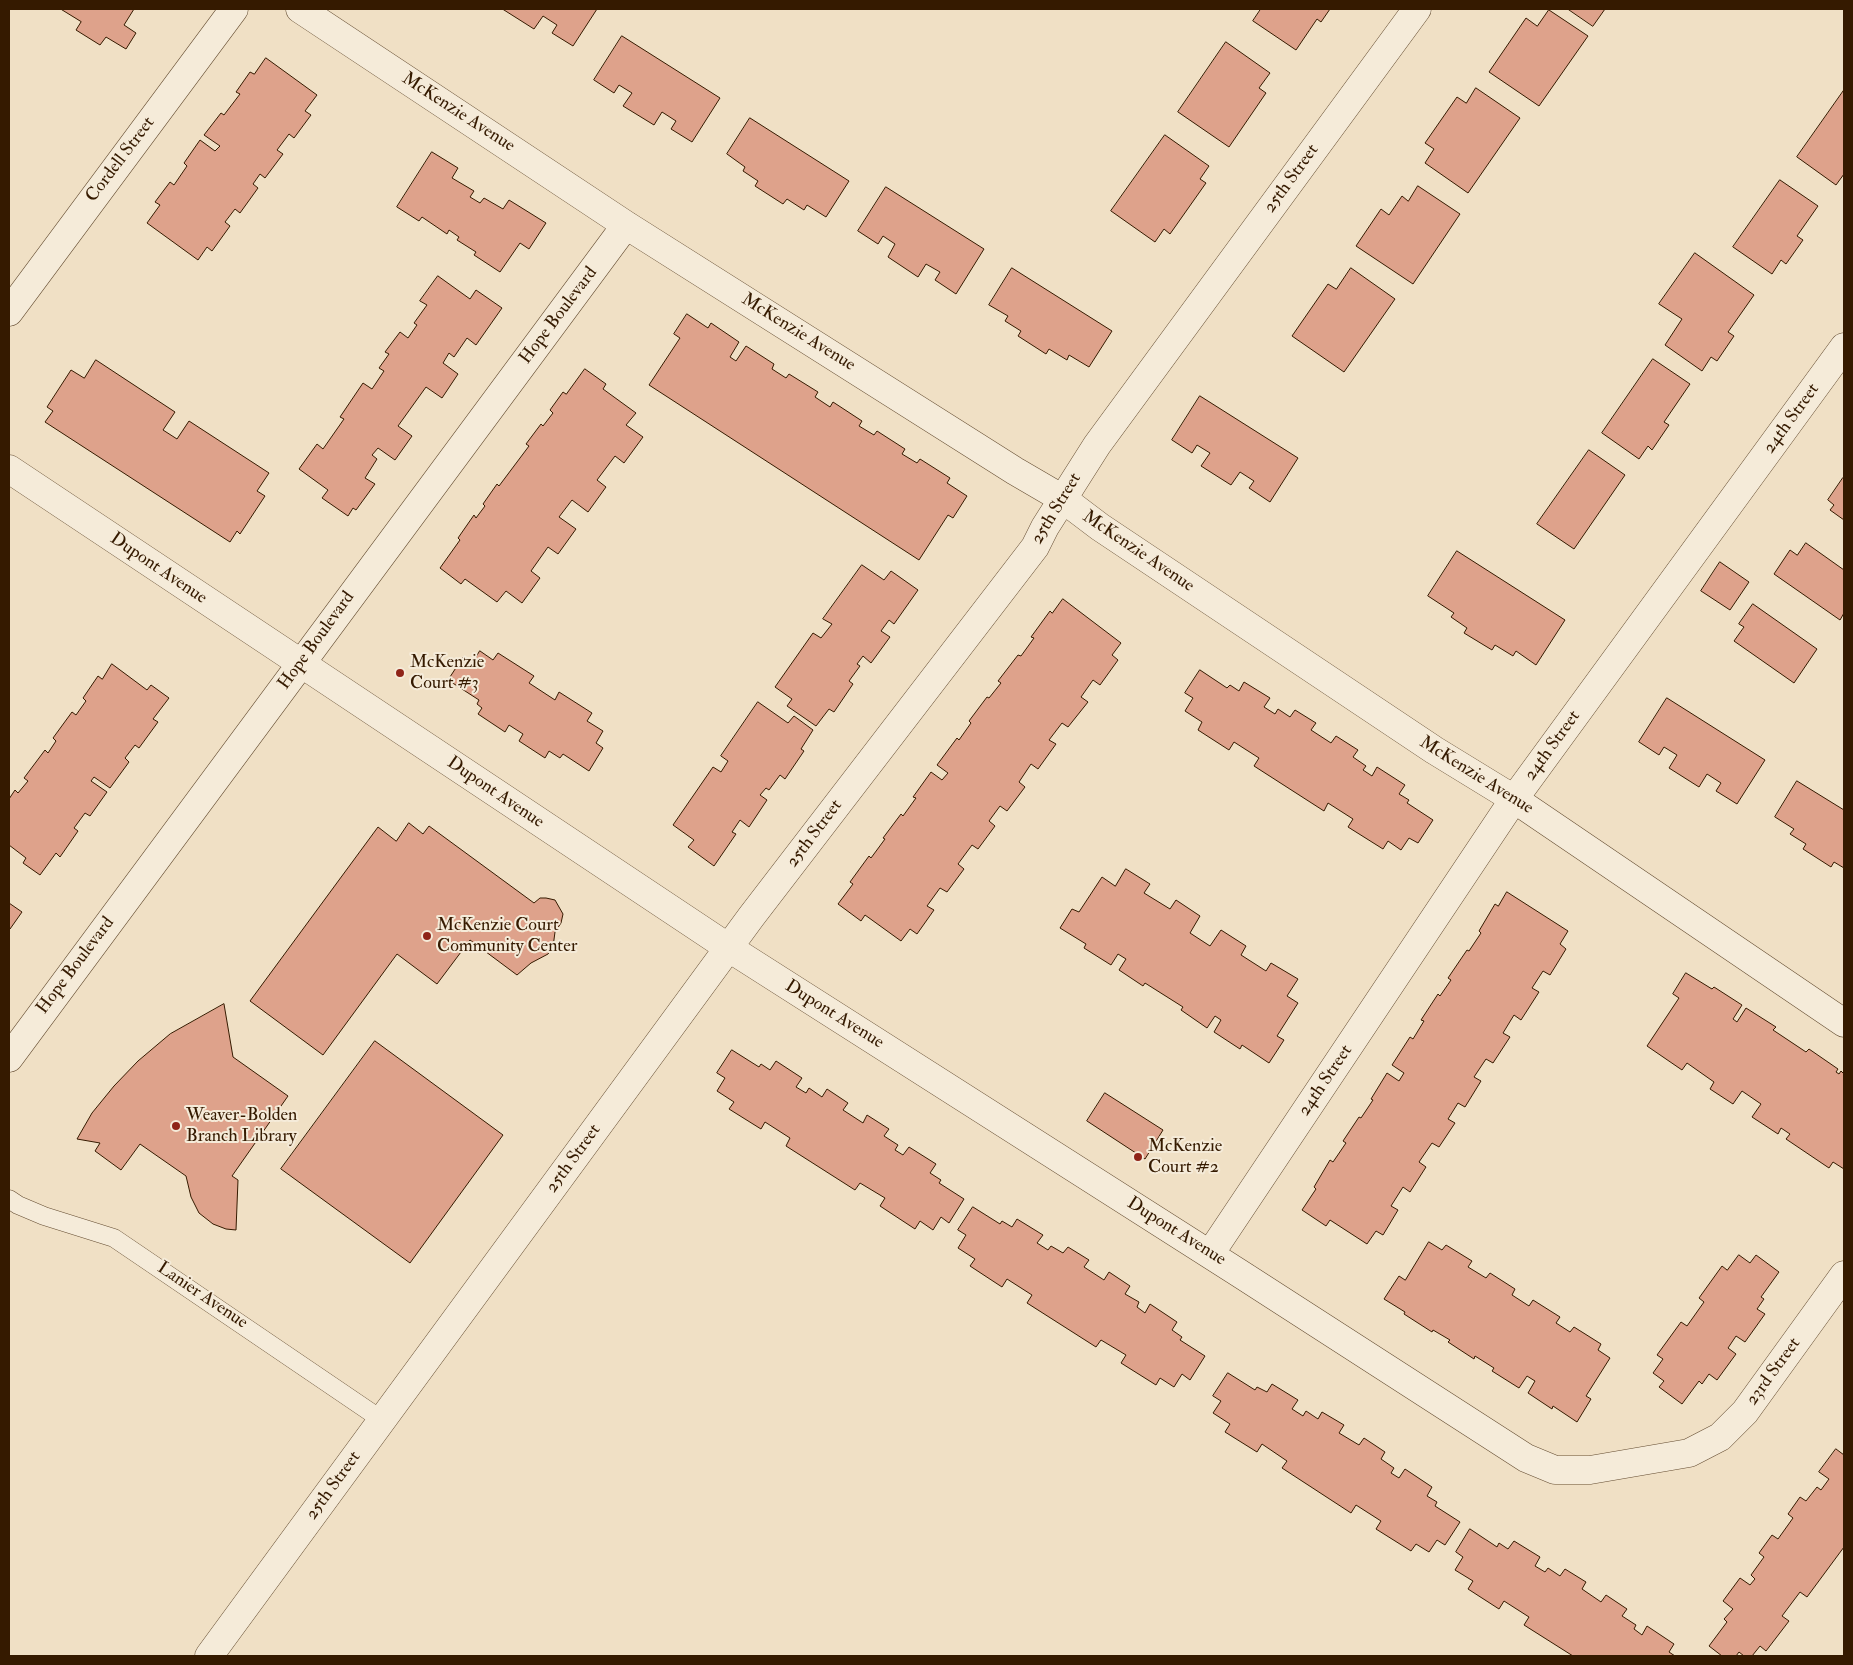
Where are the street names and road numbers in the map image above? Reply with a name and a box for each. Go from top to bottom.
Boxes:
street label: McKenzie Avenue [398,68,518,158]
street label: Cordell Street [82,113,160,207]
street label: 25th Street [1260,141,1324,217]
street label: Hope Boulevard [515,263,603,369]
street label: McKenzie Avenue [737,289,859,377]
street label: 24th Street [1759,380,1825,458]
street label: 25th Street [1027,469,1087,549]
street label: McKenzie Avenue [1078,507,1198,597]
street label: Dupont Avenue [105,529,211,609]
street label: Hope Boulevard [274,588,360,694]
street label: 24th Street [1520,707,1586,785]
street label: McKenzie Avenue [1415,732,1537,820]
street label: Dupont Avenue [442,753,548,833]
street label: 25th Street [782,796,848,872]
street label: Hope Boulevard [32,913,120,1019]
street label: Dupont Avenue [781,976,887,1054]
street label: 24th Street [1294,1041,1358,1121]
street label: 25th Street [542,1121,606,1197]
street label: Dupont Avenue [1123,1193,1229,1271]
street label: Lanier Avenue [153,1258,251,1334]
street label: 23rd Street [1742,1334,1806,1410]
street label: 25th Street [302,1448,366,1524]

